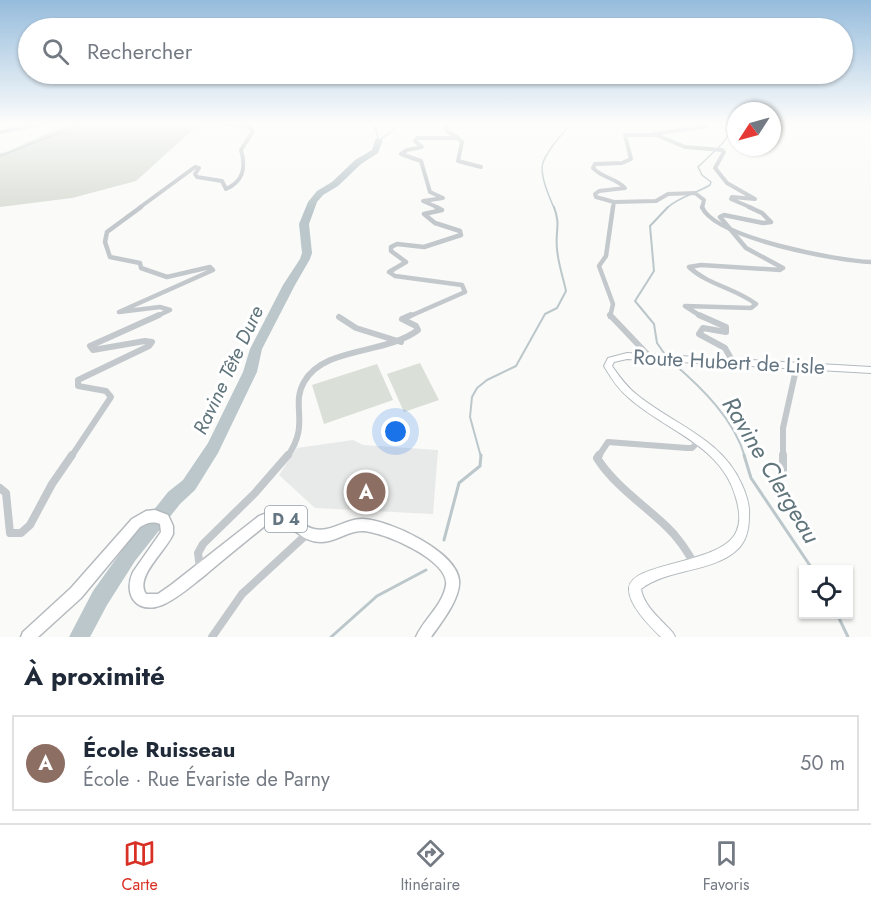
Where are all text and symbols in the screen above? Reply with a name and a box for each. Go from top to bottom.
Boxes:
search box [18,18,853,84]
icon: search [39,35,72,68]
text: Rechercher [87,35,192,67]
north arrow [727,102,781,156]
water label: Ravine Tête Dure [186,301,271,439]
street label: Route Hubert de Lisle [632,342,826,382]
water label: Ravine Clergeau [714,390,829,550]
your location [381,417,410,446]
pin: A [346,470,386,514]
road number: D 4 [265,506,307,532]
map controls [799,565,853,619]
button: locate [799,565,853,619]
text: À proximité [24,657,165,695]
text: École Ruisseau [83,733,235,765]
text: A [38,749,53,778]
text: 50 m [800,749,845,778]
text: École · Rue Évariste de Parny [83,765,330,794]
tab: Carte [121,837,158,896]
tab: Itinéraire [401,837,460,896]
tab: Favoris [703,837,750,896]

